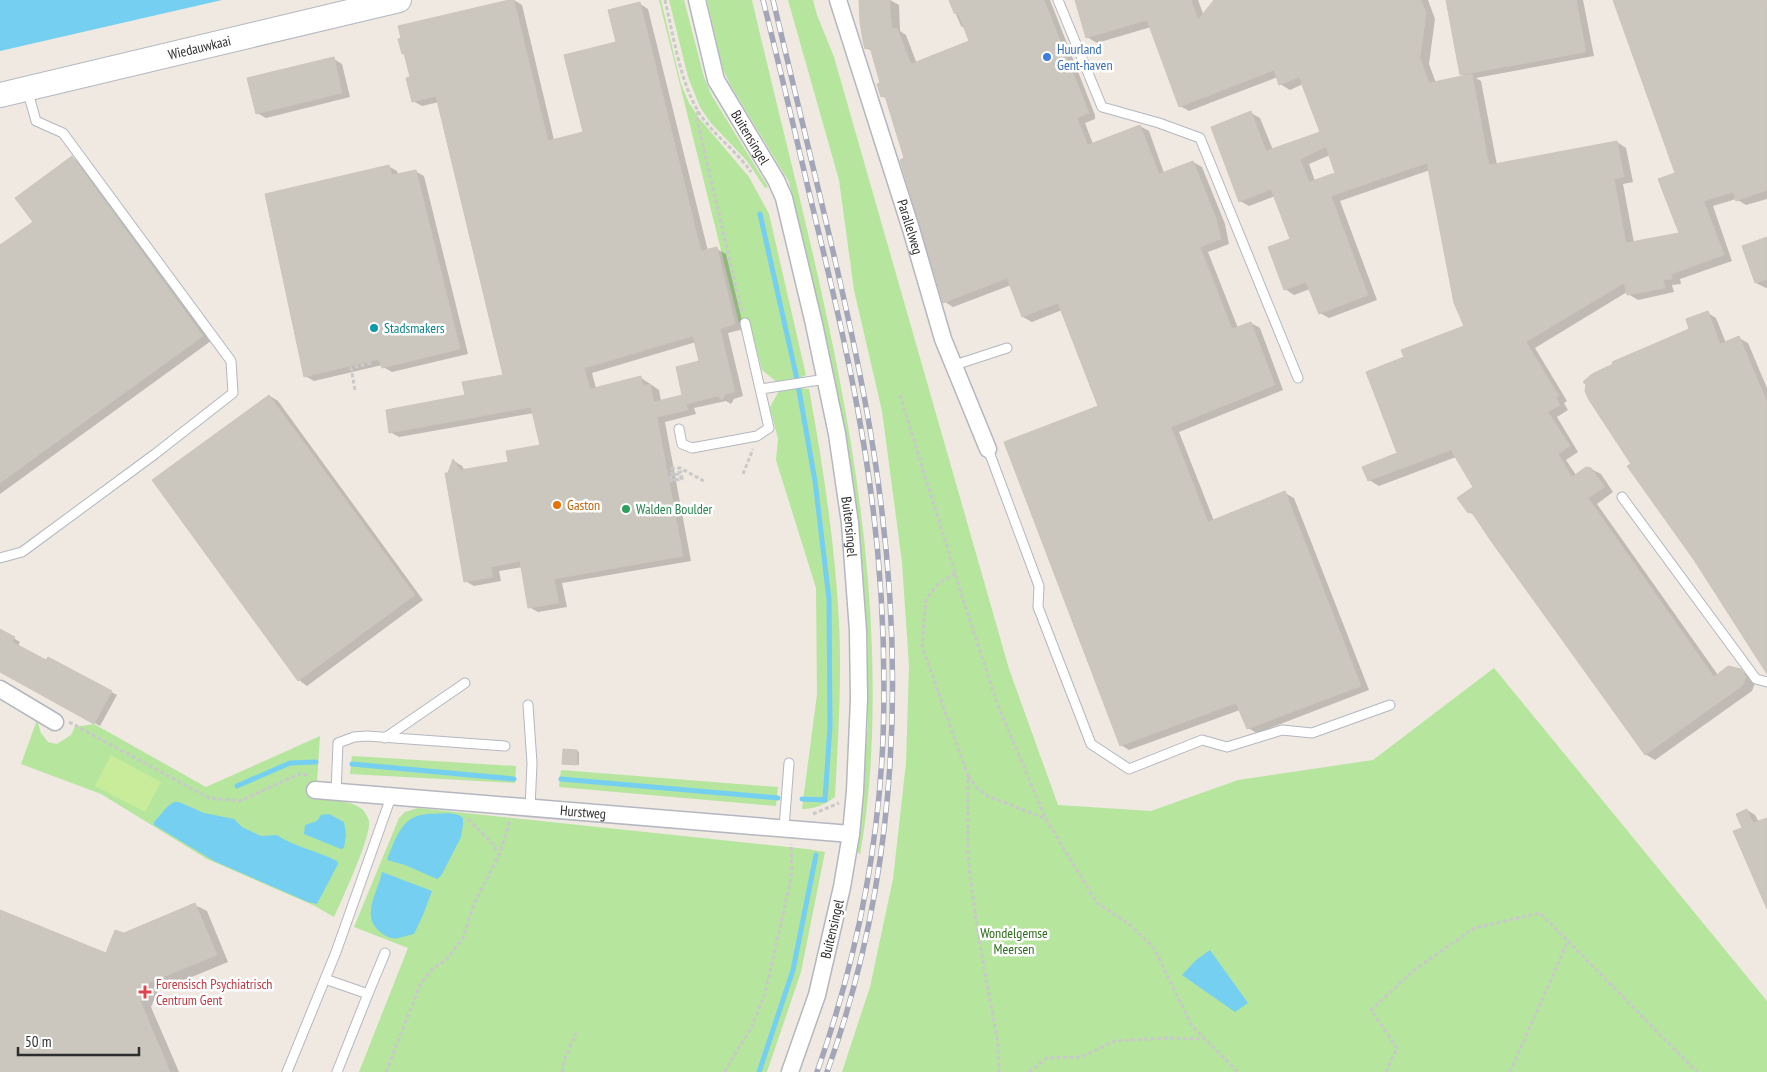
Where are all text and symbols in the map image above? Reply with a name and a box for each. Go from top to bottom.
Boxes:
street label: Wiedauwkaai [166,31,233,64]
place label: Huurland Gent-haven [1057,40,1113,74]
marker: Huurland Gent-haven [1041,51,1053,63]
street label: Buitensingel [727,107,774,168]
street label: Parallelweg [893,197,927,256]
place label: Stadsmakers [384,319,445,337]
marker: Stadsmakers [368,322,380,334]
street label: Buitensingel [837,495,862,558]
place label: Gaston [567,496,600,514]
marker: Gaston [551,499,563,511]
place label: Walden Boulder [636,500,713,518]
marker: Walden Boulder [620,503,632,515]
street label: Hurstweg [559,801,607,823]
street label: Buitensingel [816,897,848,960]
park label: Wondelgemse Meersen [980,924,1048,958]
place label: Forensisch Psychiatrisch Centrum Gent [156,975,273,1009]
marker: Forensisch Psychiatrisch Centrum Gent [138,985,152,999]
scale bar [18,1024,139,1056]
text: 50 m [25,1032,51,1051]

